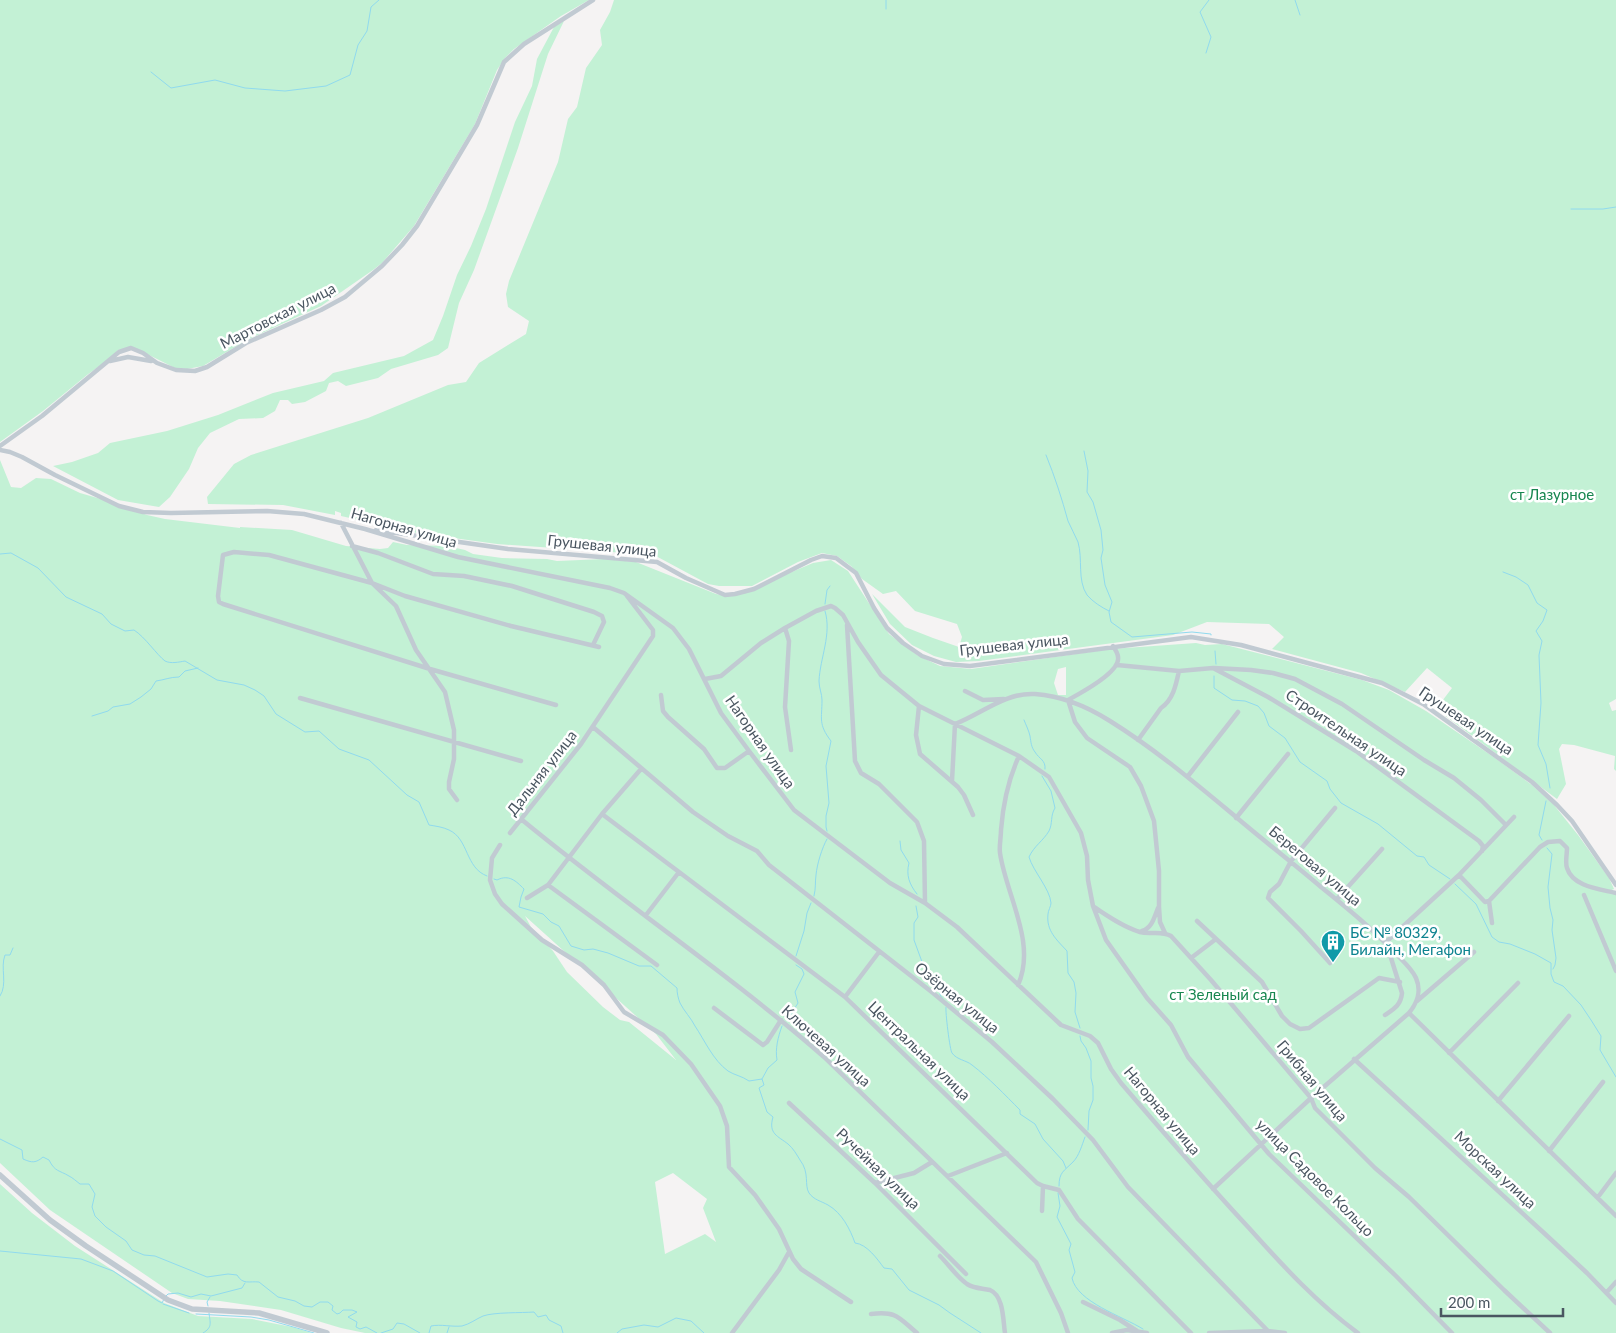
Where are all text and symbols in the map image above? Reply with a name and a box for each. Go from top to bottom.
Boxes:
street label: Мартовская улица [217,278,338,352]
park label: ст Лазурное [1510,485,1594,503]
street label: Нагорная улица [349,503,459,551]
street label: Грушевая улица [547,530,658,560]
street label: Грушевая улица [958,629,1069,659]
street label: Грушевая улица [1416,682,1517,758]
street label: Строительная улица [1283,685,1410,779]
street label: Нагорная улица [722,691,800,791]
street label: Дальняя улица [502,726,580,819]
street label: Береговая улица [1266,821,1365,909]
place label: БС № 80329, Билайн, Мегафон [1350,923,1471,958]
building icon: БС № 80329, Билайн, Мегафон [1320,929,1346,963]
street label: Озёрная улица [912,958,1003,1037]
park label: ст Зеленый сад [1169,985,1277,1003]
street label: Центральная улица [865,997,975,1104]
street label: Ключевая улица [779,1001,875,1090]
street label: Грибная улица [1274,1036,1352,1125]
street label: Нагорная улица [1121,1063,1205,1158]
street label: улица Садовое Кольцо [1253,1115,1378,1240]
street label: Ручейная улица [833,1124,924,1213]
street label: Морская улица [1451,1127,1540,1212]
scale bar [1441,1286,1564,1318]
text: 200 m [1448,1293,1490,1311]

